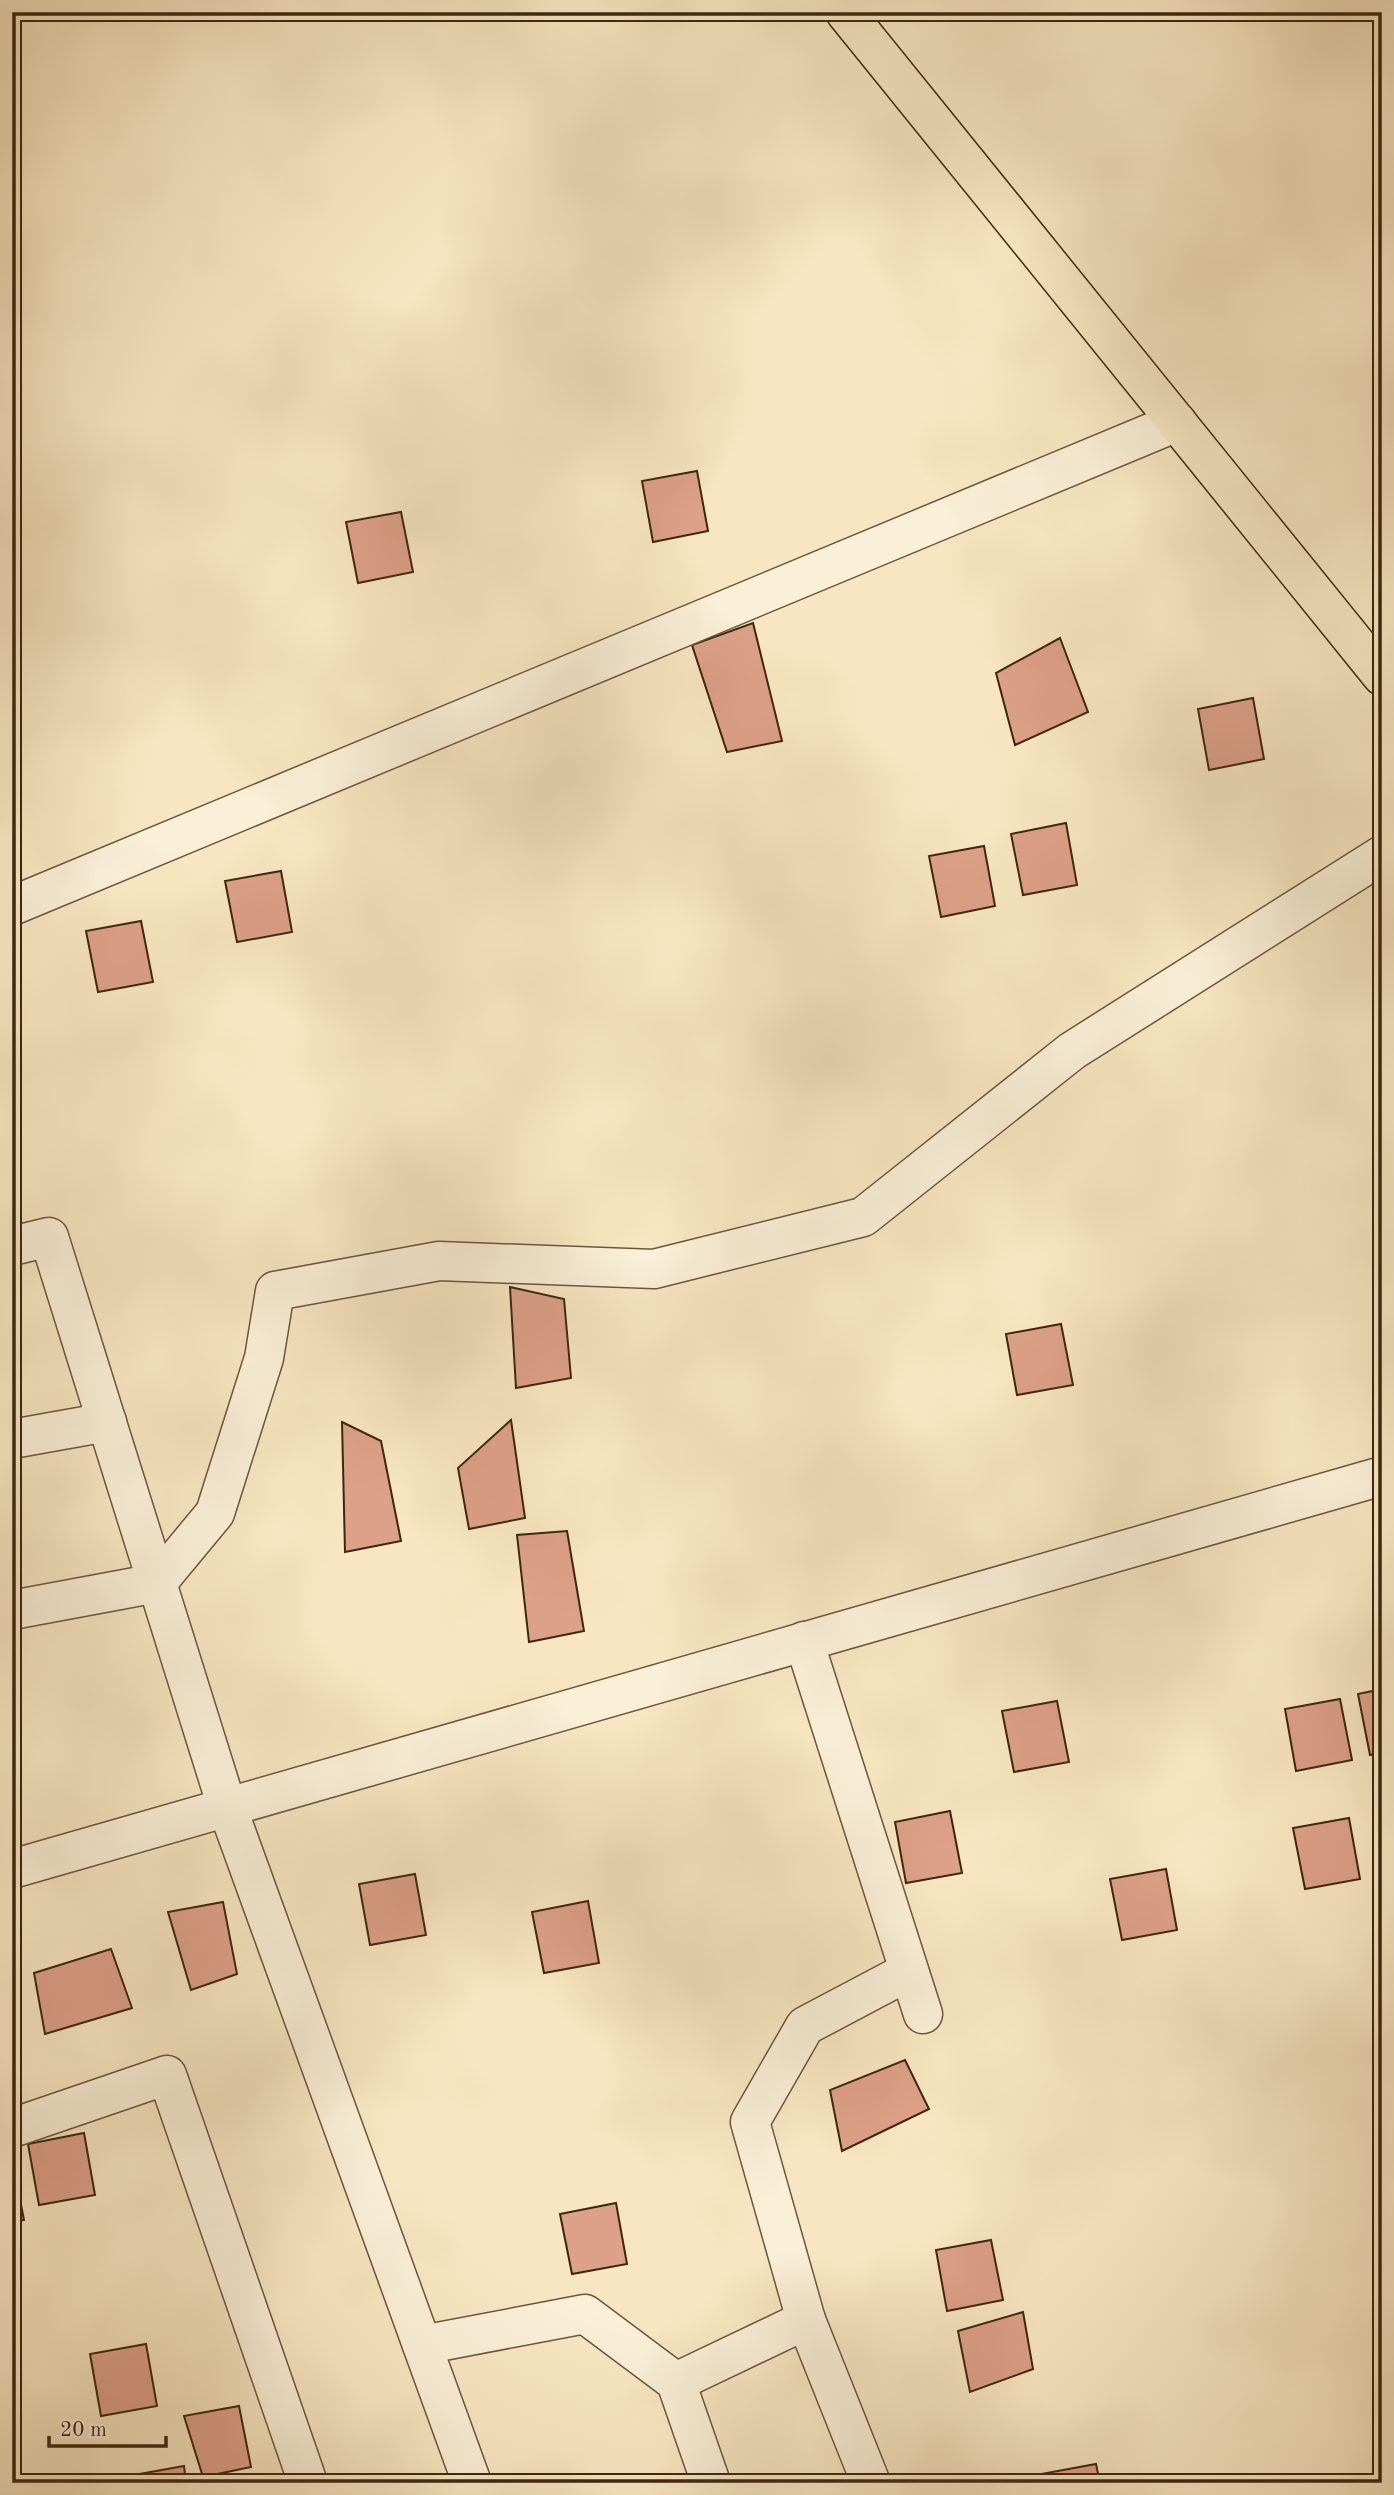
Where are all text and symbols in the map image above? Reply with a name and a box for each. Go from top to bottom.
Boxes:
scale bar [49,2404,166,2448]
text: 20 m [60,2420,107,2441]

